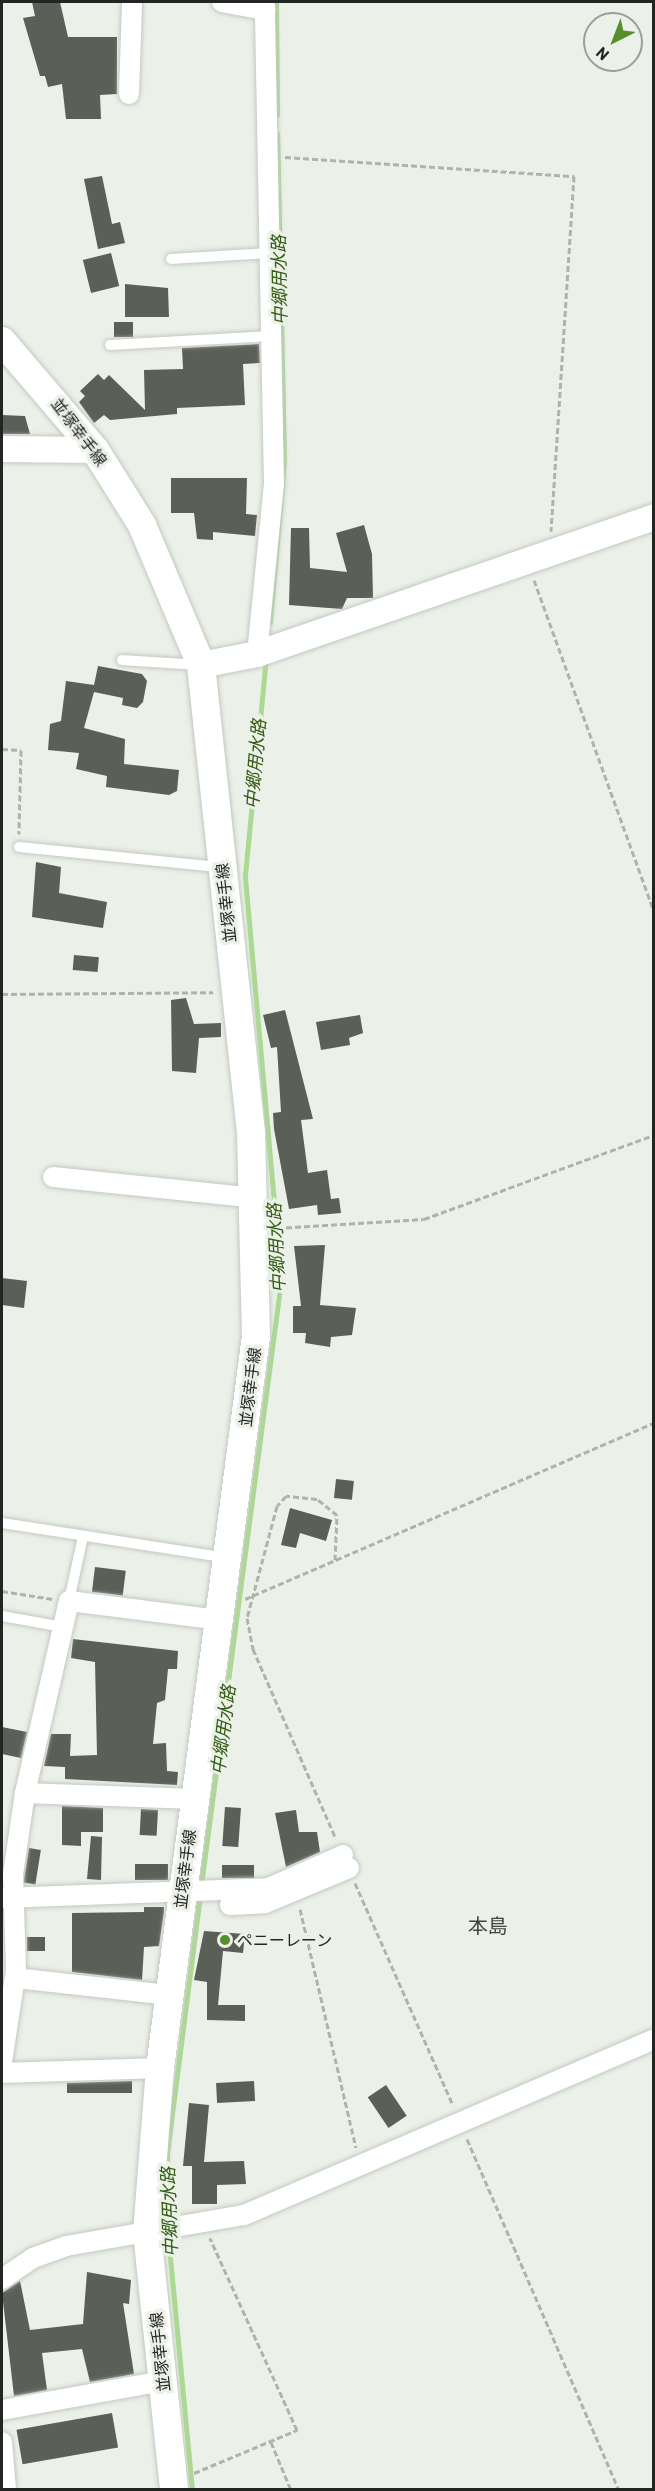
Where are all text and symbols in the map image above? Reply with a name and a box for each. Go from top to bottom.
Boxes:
north arrow [583,12,643,72]
text: N [592,44,612,65]
water label: 中郷用水路 [267,235,291,325]
street label: 並塚幸手線 [47,394,111,470]
water label: 中郷用水路 [240,718,270,810]
street label: 並塚幸手線 [212,862,240,944]
water label: 中郷用水路 [263,1202,289,1294]
street label: 並塚幸手線 [236,1346,264,1428]
water label: 中郷用水路 [207,1684,239,1776]
street label: 並塚幸手線 [171,1828,199,1910]
district label: 本島 [468,1913,508,1937]
place label: ペニーレーン [237,1930,333,1950]
marker: ペニーレーン [218,1933,232,1947]
water label: 中郷用水路 [157,2167,181,2257]
street label: 並塚幸手線 [146,2311,174,2393]

